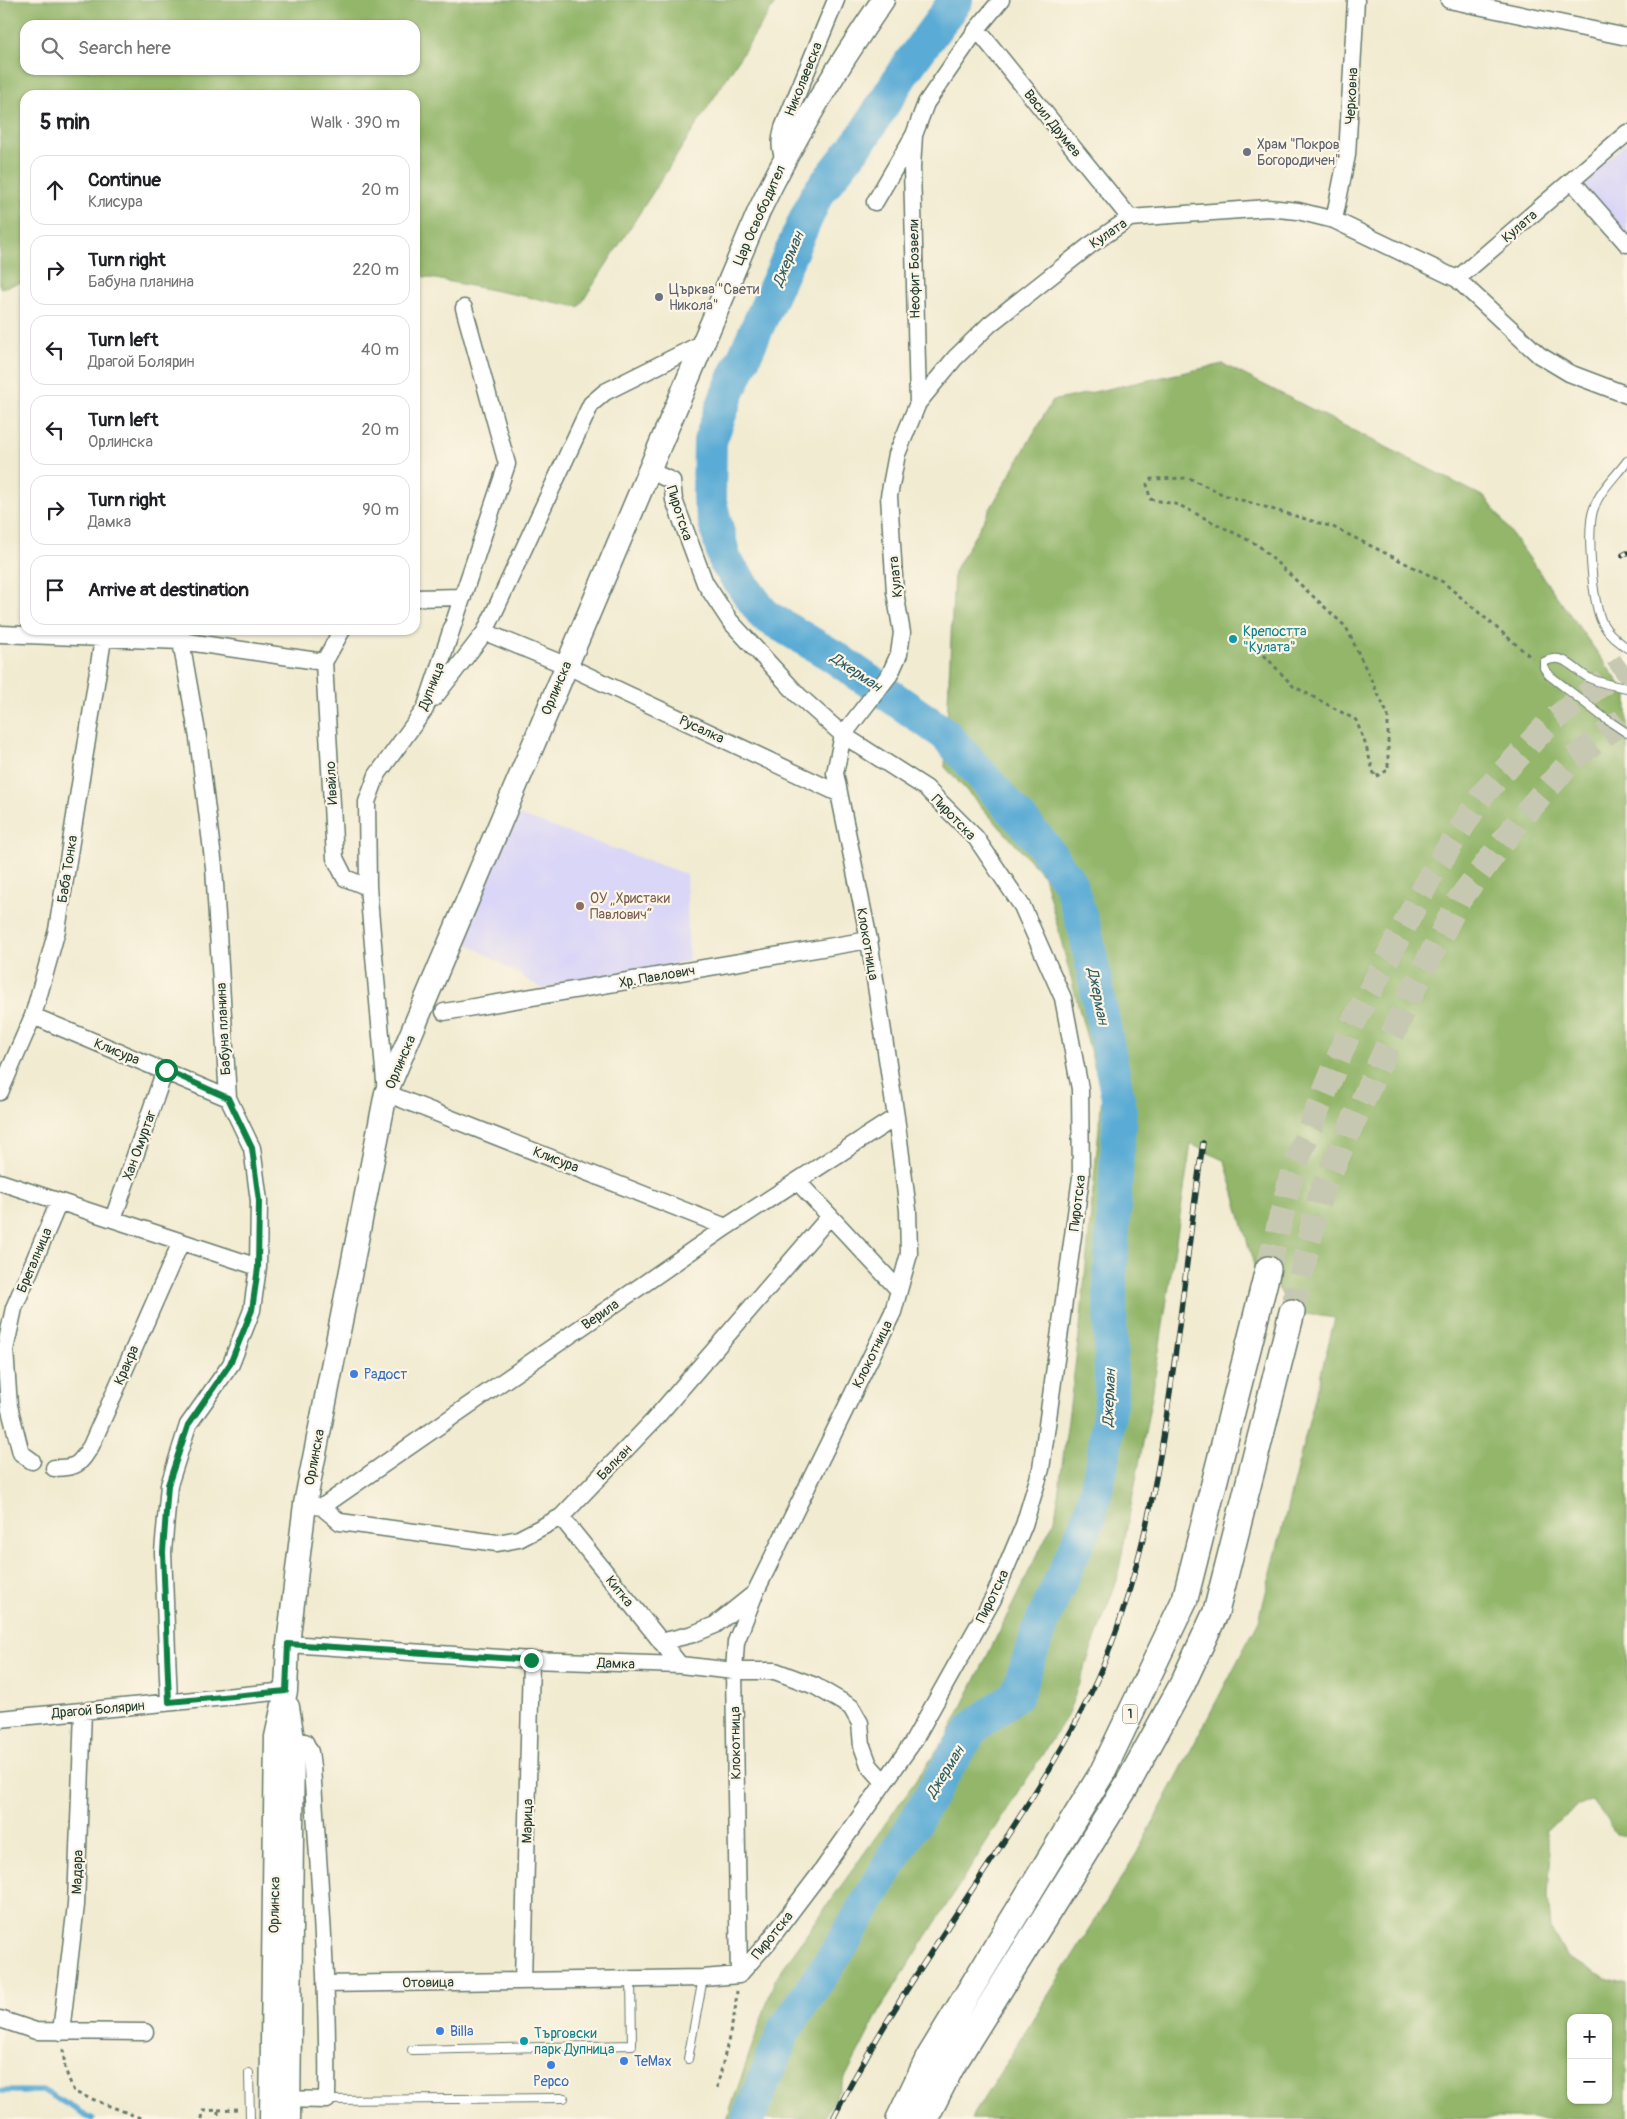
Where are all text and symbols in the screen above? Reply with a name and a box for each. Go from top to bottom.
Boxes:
search box [20,20,420,75]
icon: search [38,34,66,62]
text: Search here [78,36,171,60]
street label: Николаевска [781,40,826,119]
street label: Черковна [1342,67,1361,125]
street label: Васил Друмев [1020,86,1085,161]
text: 5 min [40,109,90,136]
text: Walk · 390 m [311,113,400,133]
place label: Храм "Покров Богородичен" [1257,136,1341,169]
marker: Храм "Покров Богородичен" [1241,146,1253,158]
street label: Цар Освободител [730,162,789,268]
text: Continue [88,168,161,192]
icon: ahead [41,176,69,204]
text: 20 m [361,180,399,200]
text: Клисура [88,192,143,212]
street label: Кулата [1498,206,1541,246]
street label: Кулата [1086,215,1130,252]
street label: Неофит Бозвели [905,219,924,319]
water label: Джерман [768,228,809,290]
text: Turn right [88,248,166,272]
icon: right [41,256,69,284]
text: 220 m [353,260,399,280]
text: Бабуна планина [88,272,194,292]
place label: Църква "Свети Никола" [669,281,759,314]
marker: Църква "Свети Никола" [653,291,665,303]
text: Turn left [88,328,158,352]
icon: left [41,336,69,364]
text: 40 m [361,340,399,360]
text: Драгой Болярин [88,352,195,372]
text: Turn left [88,408,158,432]
icon: left [41,416,69,444]
text: 20 m [361,420,399,440]
text: Орлинска [88,432,153,452]
street label: Пиротска [663,484,696,543]
text: Turn right [88,488,166,512]
icon: right [41,496,69,524]
text: 90 m [362,500,399,520]
text: Дамка [88,512,131,532]
street label: Кулата [885,555,906,598]
icon: arrive [41,576,69,604]
text: Arrive at destination [88,578,249,602]
place label: Крепостта "Кулата" [1243,623,1307,656]
marker: Крепостта "Кулата" [1227,633,1239,645]
water label: Джерман [826,648,886,697]
street label: Орлинска [538,659,575,718]
street label: Дупница [414,660,448,714]
street label: Русалка [677,712,727,747]
street label: Ивайло [322,760,341,805]
street label: Пиротска [928,791,979,844]
street label: Баба Тонка [54,834,81,904]
place label: ОУ „Христаки Павлович“ [590,890,670,923]
marker: ОУ „Христаки Павлович“ [574,900,586,912]
street label: Клокотница [853,907,882,982]
street label: Хр. Павлович [618,961,697,992]
water label: Джерман [1083,965,1113,1028]
street label: Бабуна планина [213,982,234,1076]
street label: Орлинска [382,1033,419,1092]
street label: Клисура [91,1035,142,1068]
route start [155,1059,178,1082]
street label: Хан Омуртаг [119,1108,160,1182]
street label: Клисура [530,1143,581,1176]
street label: Пиротска [1066,1174,1089,1232]
street label: Брегалница [13,1225,56,1295]
street label: Верила [578,1296,622,1333]
street label: Клокотница [849,1318,896,1391]
street label: Кракра [110,1343,143,1388]
place label: Радост [364,1366,407,1383]
water label: Джерман [1098,1367,1121,1428]
marker: Радост [348,1368,360,1380]
street label: Орлинска [301,1428,328,1487]
street label: Балкан [593,1441,635,1484]
street label: Пиротска [972,1567,1013,1625]
street label: Китка [602,1572,637,1610]
route end [520,1649,543,1672]
street label: Дамка [596,1654,635,1673]
street label: Драгой Болярин [50,1697,145,1722]
road number: 1 [1122,1705,1138,1724]
street label: Клокотница [726,1706,745,1780]
water label: Джерман [922,1742,969,1802]
street label: Марица [519,1799,536,1844]
street label: Мадара [68,1849,87,1895]
street label: Орлинска [266,1876,283,1934]
street label: Пиротска [748,1908,797,1963]
street label: Отовица [402,1974,454,1991]
map controls [1567,2014,1612,2104]
button: + [1567,2014,1612,2059]
place label: Billa [450,2023,474,2040]
marker: Billa [434,2025,446,2037]
place label: Търговски парк Дупница [534,2025,615,2058]
marker: Търговски парк Дупница [518,2035,530,2047]
place label: TeMax [634,2053,671,2070]
marker: TeMax [618,2055,630,2067]
marker: Pepco [545,2059,557,2071]
button: − [1567,2059,1612,2104]
place label: Pepco [533,2073,569,2090]

